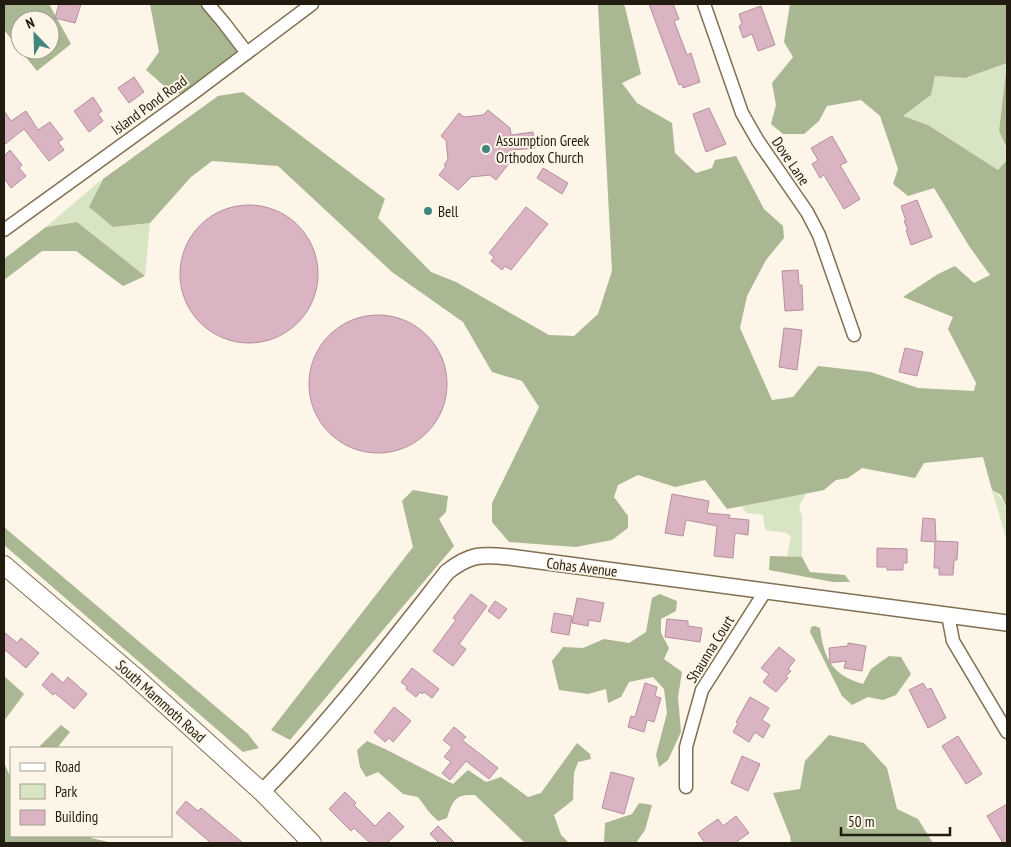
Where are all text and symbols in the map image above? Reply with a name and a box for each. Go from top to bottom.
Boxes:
north arrow [10,10,60,60]
text: N [23,13,37,33]
street label: Island Pond Road [107,71,191,139]
place label: Assumption Greek Orthodox Church [496,131,589,167]
street label: Dove Lane [768,133,814,189]
marker: Assumption Greek Orthodox Church [480,143,492,155]
place label: Bell [438,202,459,221]
marker: Bell [422,205,434,217]
street label: Cohas Avenue [545,553,619,581]
street label: Shaunna Court [682,612,738,686]
street label: South Mammoth Road [112,656,210,746]
legend [10,747,172,837]
text: Road [55,757,81,776]
text: Park [55,782,77,801]
scale bar [841,804,950,836]
text: Building [55,807,98,826]
text: 50 m [848,812,874,831]

